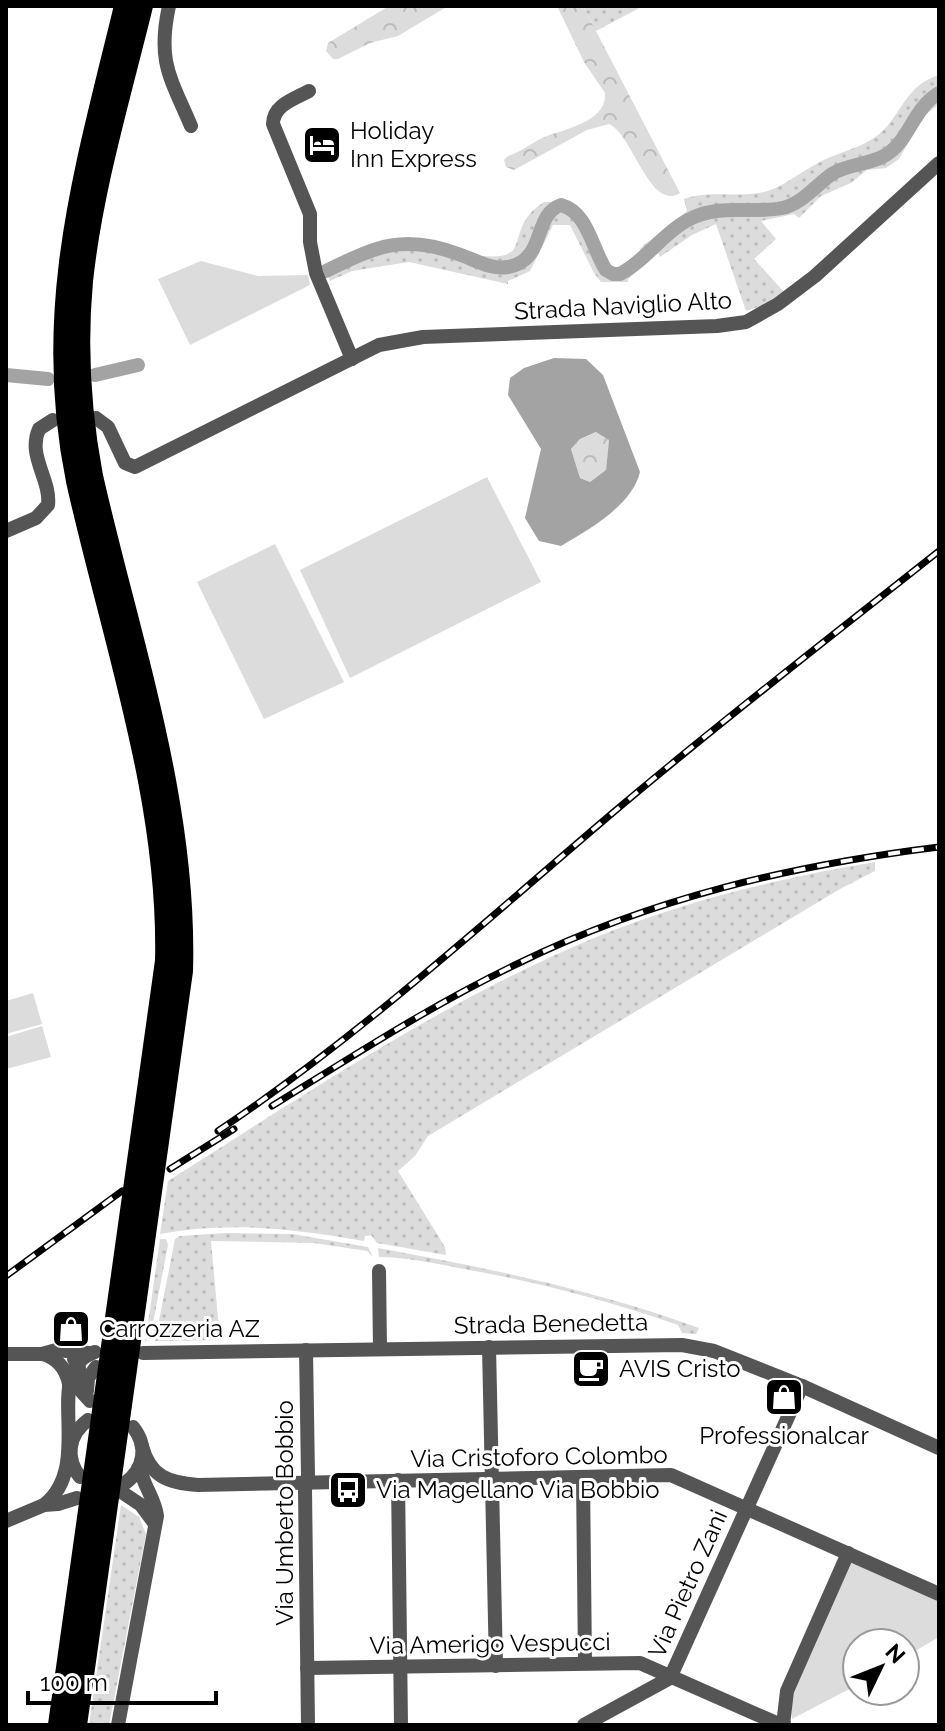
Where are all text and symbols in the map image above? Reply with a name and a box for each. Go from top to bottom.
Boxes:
place label: Holiday Inn Express [350,116,477,173]
hotel icon: Holiday Inn Express [301,124,343,166]
street label: Strada Naviglio Alto [513,285,733,326]
street label: Strada Benedetta [454,1307,648,1340]
shop icon: Carrozzeria AZ [50,1308,92,1350]
place label: Carrozzeria AZ [99,1314,260,1343]
cafe icon: AVIS Cristo [570,1348,612,1390]
place label: AVIS Cristo [619,1354,741,1383]
shop icon: Professionalcar [763,1376,805,1418]
street label: Via Umberto Bobbio [270,1400,299,1626]
place label: Professionalcar [699,1421,869,1450]
street label: Via Cristoforo Colombo [410,1440,668,1473]
bus stop icon: Via Magellano Via Bobbio [327,1469,369,1511]
place label: Via Magellano Via Bobbio [376,1475,660,1504]
street label: Via Pietro Zani [642,1505,733,1662]
street label: Via Amerigo Vespucci [369,1627,611,1660]
north arrow [841,1627,921,1707]
text: N [880,1638,911,1668]
scale bar [28,1655,216,1705]
text: 100 m [40,1668,108,1697]

